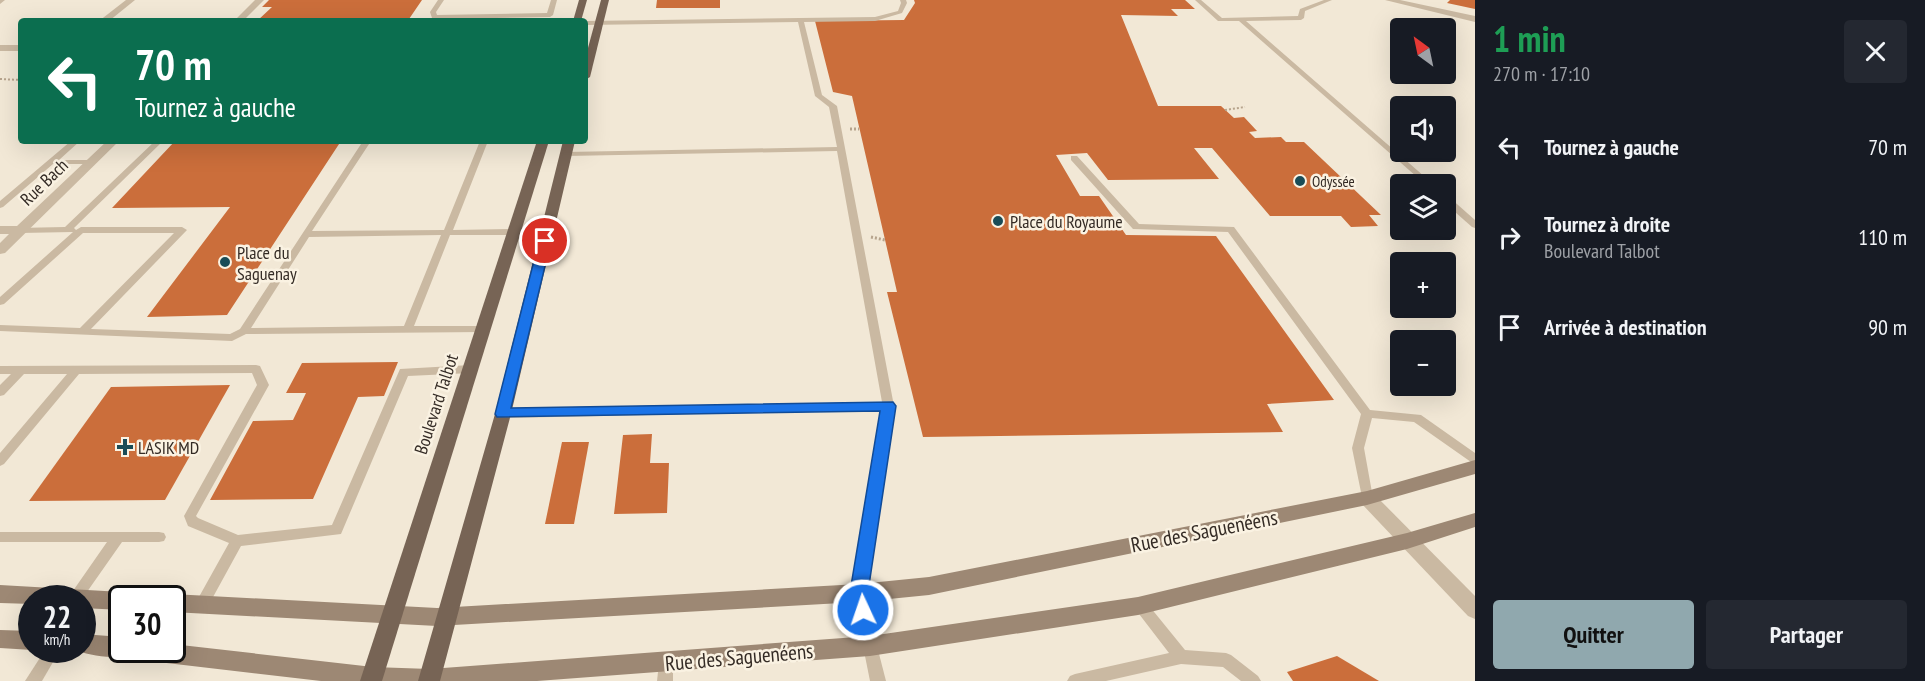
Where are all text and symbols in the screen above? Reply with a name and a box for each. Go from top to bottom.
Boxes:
text: 1 min [1493,15,1566,62]
north arrow [1390,18,1456,84]
map controls [1390,18,1456,396]
button: close [1844,20,1907,83]
text: 70 m [135,37,212,92]
icon: left [36,42,114,120]
text: 270 m · 17:10 [1493,61,1590,87]
text: Tournez à gauche [135,90,296,124]
button: sound [1390,96,1456,162]
icon: left [1493,131,1526,164]
text: Tournez à gauche [1544,133,1679,161]
text: 70 m [1868,133,1907,161]
street label: Rue Bach [15,154,73,210]
place label: Odyssée [1312,172,1355,191]
marker: Odyssée [1293,174,1307,188]
button: layers [1390,174,1456,240]
place label: Place du Royaume [1010,210,1123,233]
text: Tournez à droite [1544,210,1670,238]
marker: Place du Royaume [991,214,1005,228]
pin [519,215,570,266]
icon: right [1493,221,1526,254]
text: 110 m [1858,223,1907,251]
icon: arrive [528,224,561,257]
text: Boulevard Talbot [1544,238,1660,264]
place label: Place du Saguenay [237,241,297,285]
button: + [1390,252,1456,318]
marker: Place du Saguenay [218,255,232,269]
icon: arrive [1493,311,1526,344]
text: Arrivée à destination [1544,313,1707,341]
text: 90 m [1868,313,1907,341]
button: − [1390,330,1456,396]
street label: Boulevard Talbot [409,351,463,457]
place label: LASIK MD [138,436,199,459]
marker: LASIK MD [116,438,134,456]
street label: Rue des Saguenéens [1128,504,1280,558]
position arrow [831,578,895,642]
speed limit sign: 30 [108,585,186,663]
text: 22 [43,597,71,636]
button: Quitter [1493,600,1694,669]
button: Partager [1706,600,1907,669]
text: km/h [44,630,70,649]
street label: Rue des Saguenéens [664,637,814,677]

